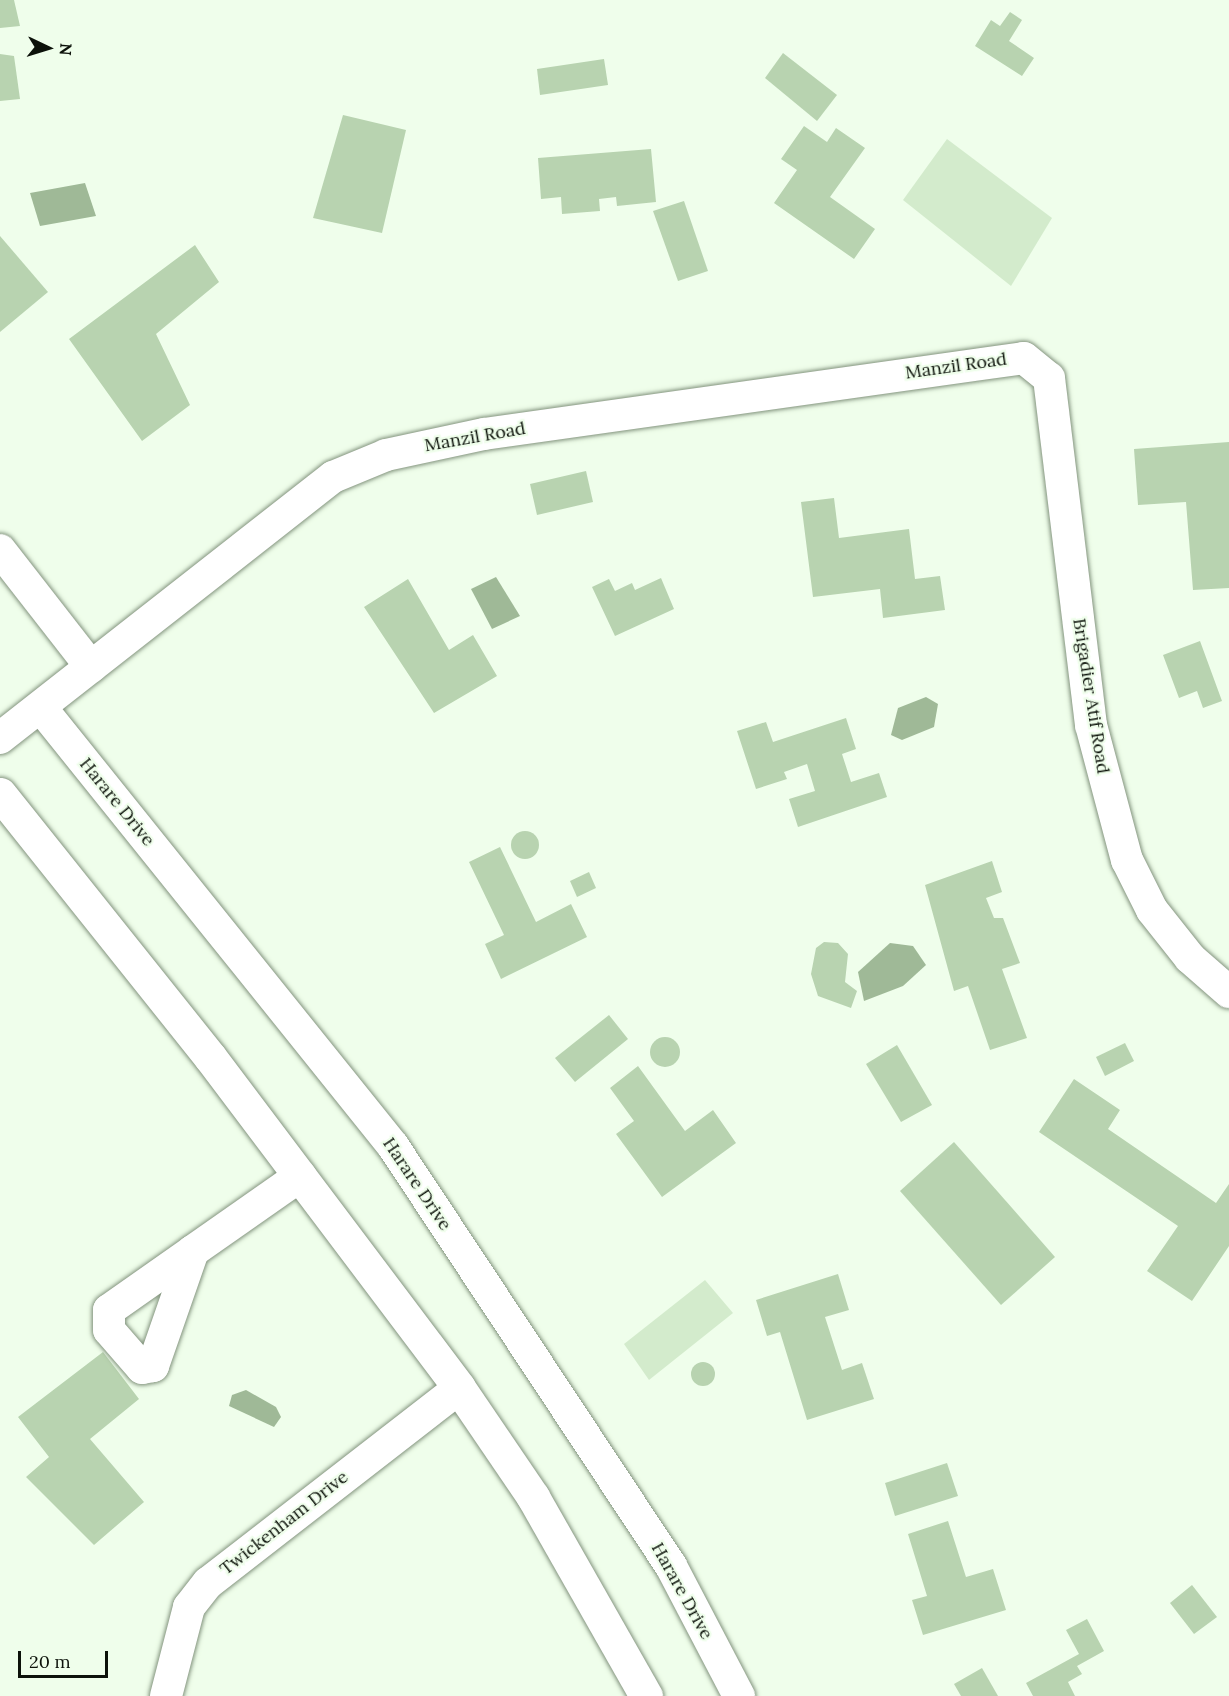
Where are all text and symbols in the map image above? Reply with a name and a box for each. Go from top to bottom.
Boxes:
north arrow [18,18,78,78]
text: N [56,42,76,56]
street label: Manzil Road [904,348,1008,384]
street label: Manzil Road [423,417,527,457]
street label: Brigadier Atif Road [1068,617,1114,775]
street label: Harare Drive [75,754,159,850]
street label: Harare Drive [378,1133,456,1235]
street label: Twickenham Drive [216,1466,352,1580]
street label: Harare Drive [647,1539,717,1643]
scale bar [21,1639,111,1677]
text: 20 m [29,1650,71,1673]

